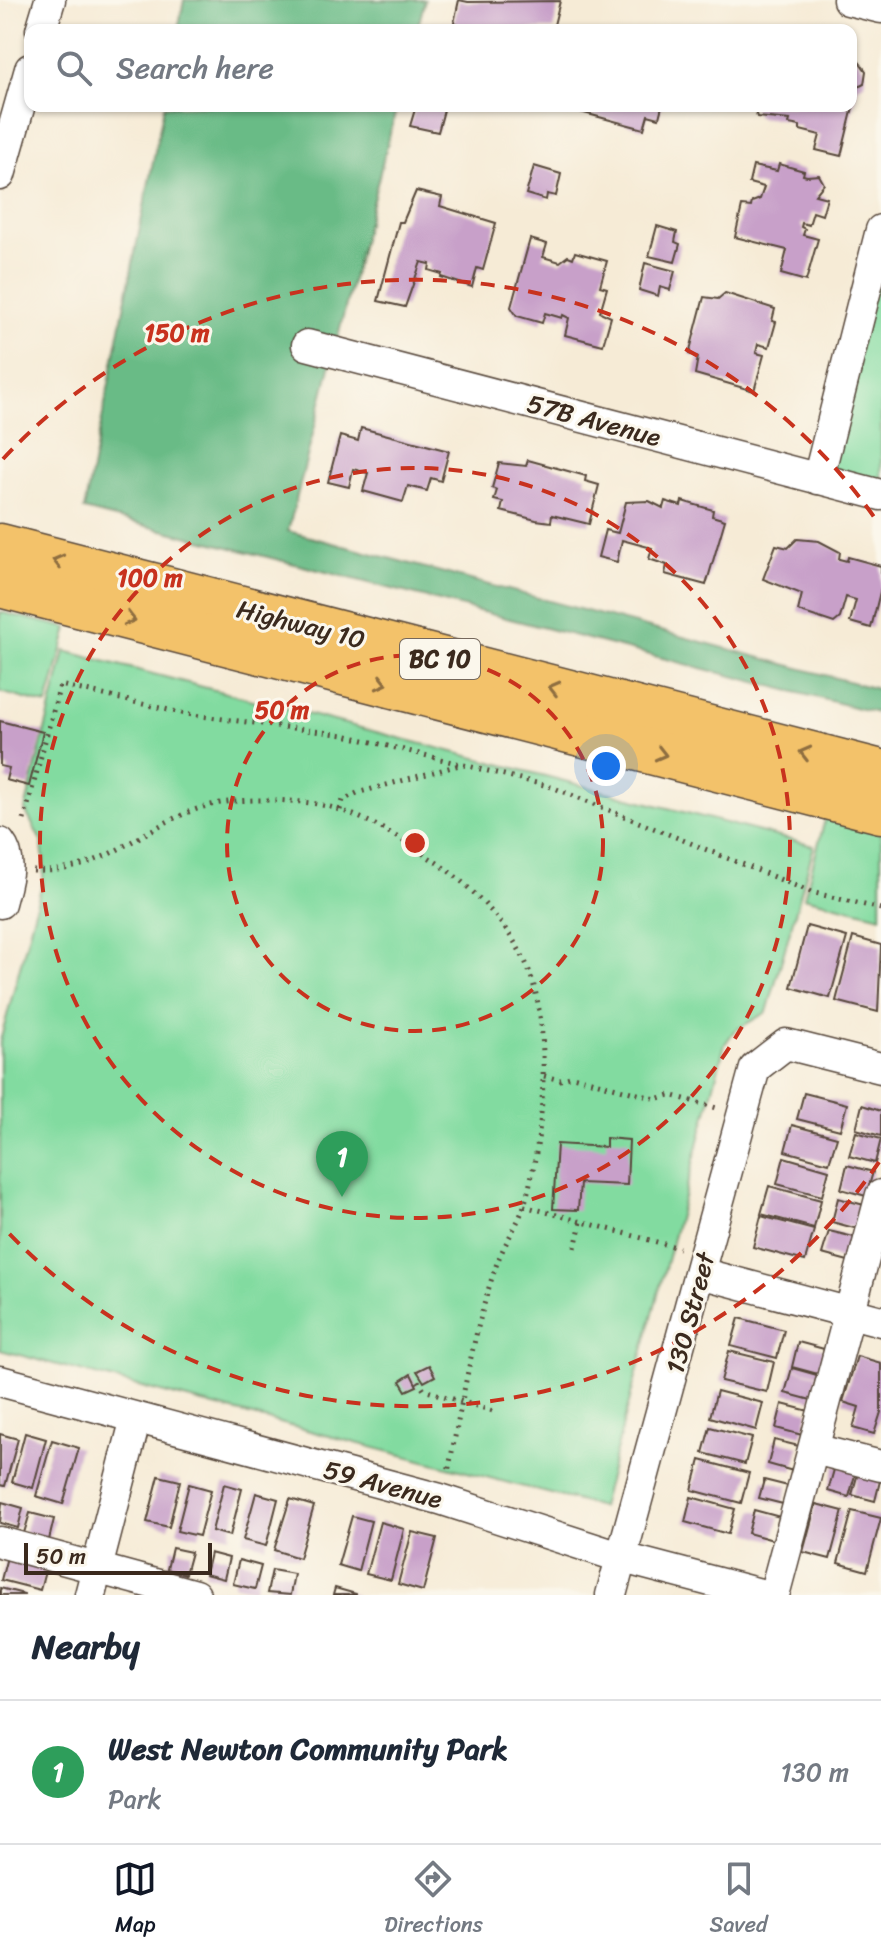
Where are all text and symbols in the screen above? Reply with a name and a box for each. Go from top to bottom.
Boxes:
search box [24,24,857,112]
text: Search here [116,41,274,95]
icon: search [52,46,96,90]
text: 150 m [145,312,210,354]
street label: 57B Avenue [522,380,667,460]
one-way arrow [51,554,65,571]
text: 100 m [117,557,183,599]
street label: Highway 10 [232,586,370,662]
one-way arrow [122,609,136,626]
road number: BC 10 [400,639,480,679]
one-way arrow [374,674,388,691]
one-way arrow [547,681,561,698]
text: 50 m [255,689,310,731]
one-way arrow [653,745,667,762]
one-way arrow [799,745,813,762]
your location [586,746,626,786]
centre of rings [401,829,429,857]
pin: 1 [316,1131,368,1197]
street label: 130 Street [652,1246,729,1379]
street label: 59 Avenue [318,1446,448,1522]
text: 50 m [36,1537,86,1576]
scale bar [24,1539,212,1575]
text: Nearby [32,1617,140,1677]
text: West Newton Community Park [108,1722,508,1776]
text: 1 [52,1749,64,1795]
text: 130 m [780,1749,849,1795]
text: Park [108,1776,161,1822]
tab: Map [113,1857,157,1944]
tab: Directions [384,1857,483,1944]
tab: Saved [710,1857,768,1944]

